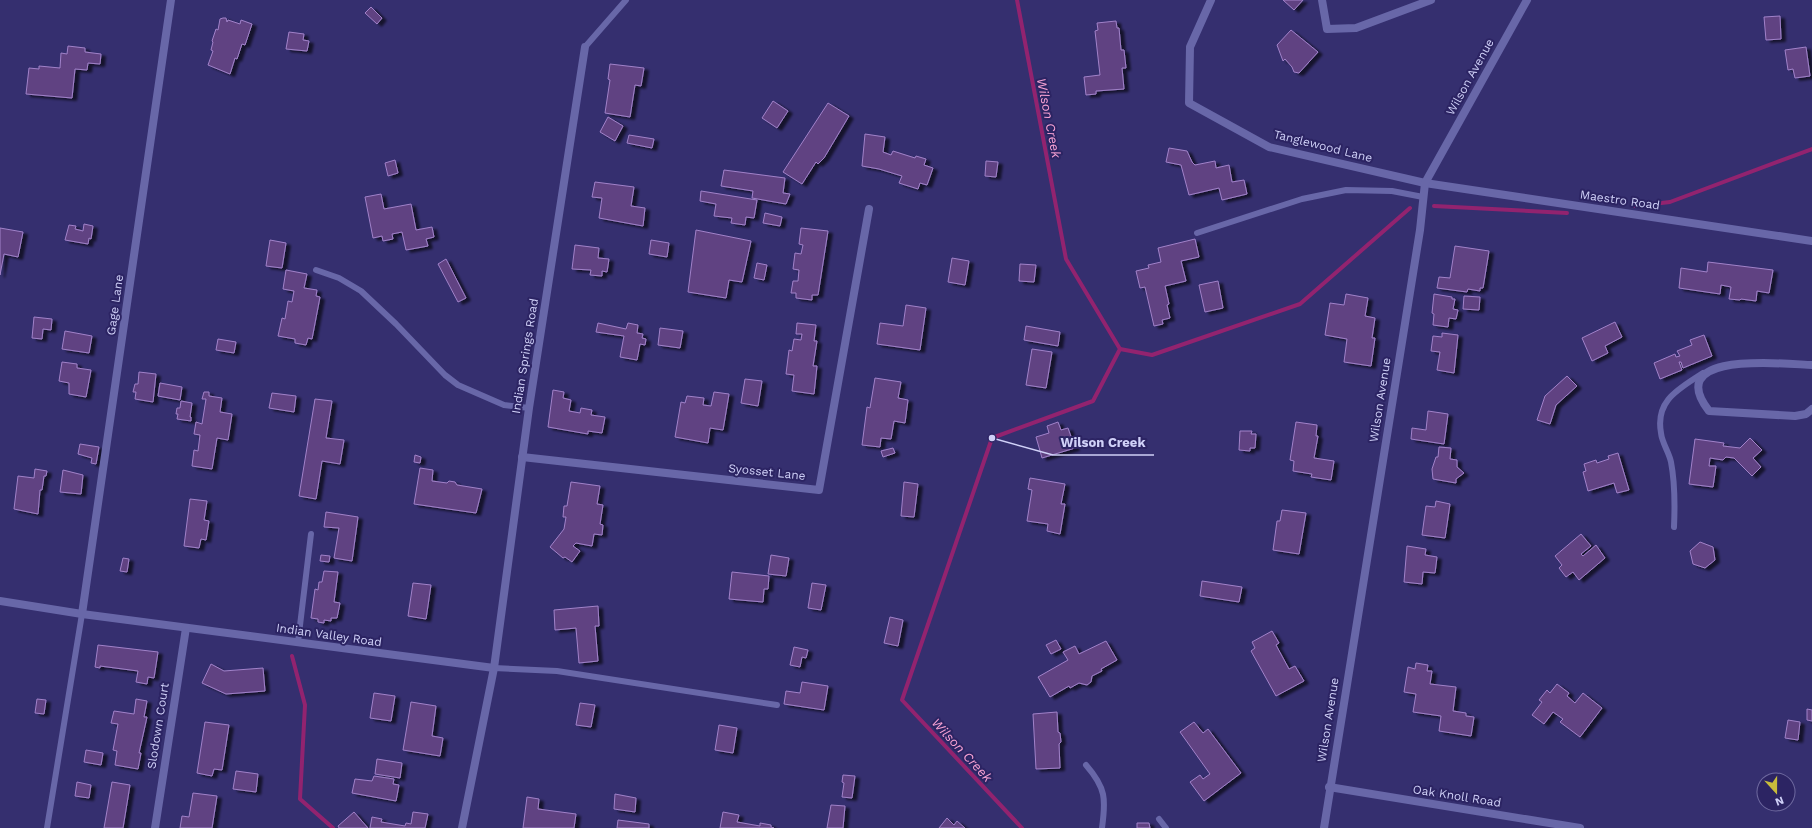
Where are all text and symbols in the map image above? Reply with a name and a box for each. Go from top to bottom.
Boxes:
street label: Wilson Avenue [1443,36,1497,118]
water label: Wilson Creek [1034,77,1064,160]
street label: Tanglewood Lane [1272,127,1374,165]
street label: Maestro Road [1579,187,1661,213]
street label: Gage Lane [104,274,126,336]
street label: Indian Springs Road [509,297,541,415]
street label: Wilson Avenue [1366,357,1394,443]
callout: Wilson Creek [1053,430,1154,455]
text: Wilson Creek [1061,435,1146,450]
street label: Syosset Lane [728,461,806,483]
street label: Indian Valley Road [275,621,383,649]
street label: Wilson Avenue [1314,677,1342,763]
street label: Slodown Court [144,682,172,770]
water label: Wilson Creek [929,715,996,786]
north arrow [1756,772,1796,812]
street label: Oak Knoll Road [1412,782,1502,810]
text: N [1773,793,1786,808]

